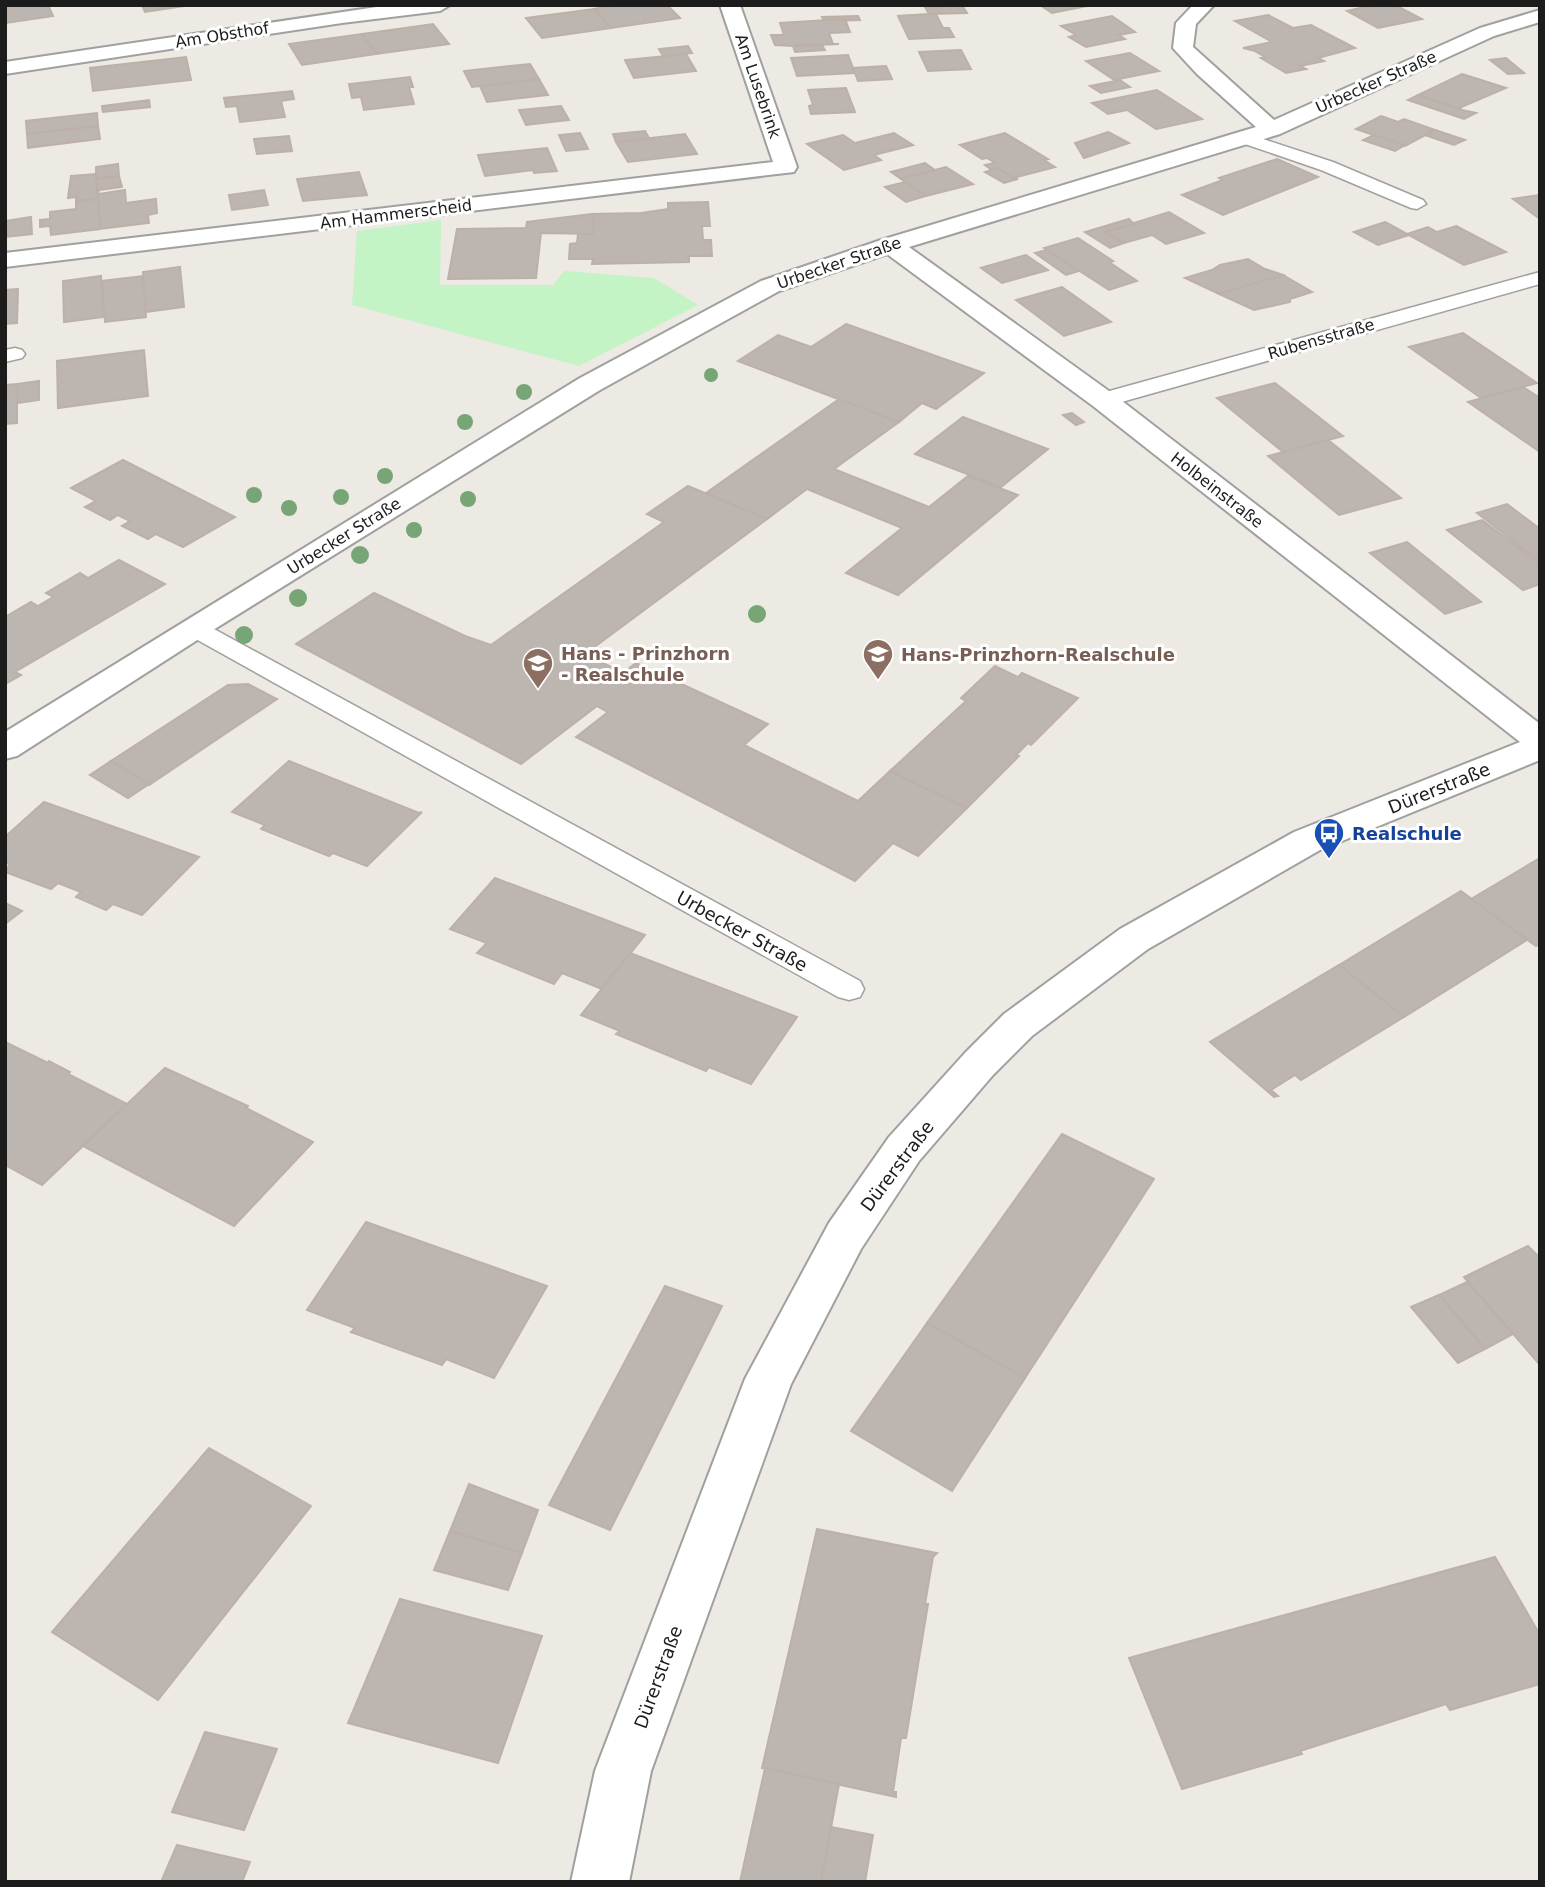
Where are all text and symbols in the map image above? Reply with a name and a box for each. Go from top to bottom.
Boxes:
street label: Am Obsthof [174,18,271,52]
street label: Am Lusebrink [731,31,785,141]
street label: Urbecker Straße [1313,47,1439,117]
street label: Am Hammerscheid [319,195,473,233]
street label: Urbecker Straße [774,233,904,293]
street label: Rubensstraße [1266,315,1376,363]
street label: Holbeinstraße [1167,448,1267,532]
street label: Urbecker Straße [284,493,404,579]
school or university icon: Hans-Prinzhorn-Realschule [861,637,895,681]
place label: Hans - Prinzhorn - Realschule [561,643,730,685]
place label: Hans-Prinzhorn-Realschule [901,644,1175,665]
school or university icon: Hans - Prinzhorn - Realschule [521,646,555,690]
street label: Dürerstraße [1385,758,1493,818]
bus stop icon: Realschule [1312,816,1346,860]
place label: Realschule [1352,823,1462,844]
street label: Urbecker Straße [673,886,811,976]
street label: Dürerstraße [856,1117,938,1215]
street label: Dürerstraße [630,1623,686,1731]

